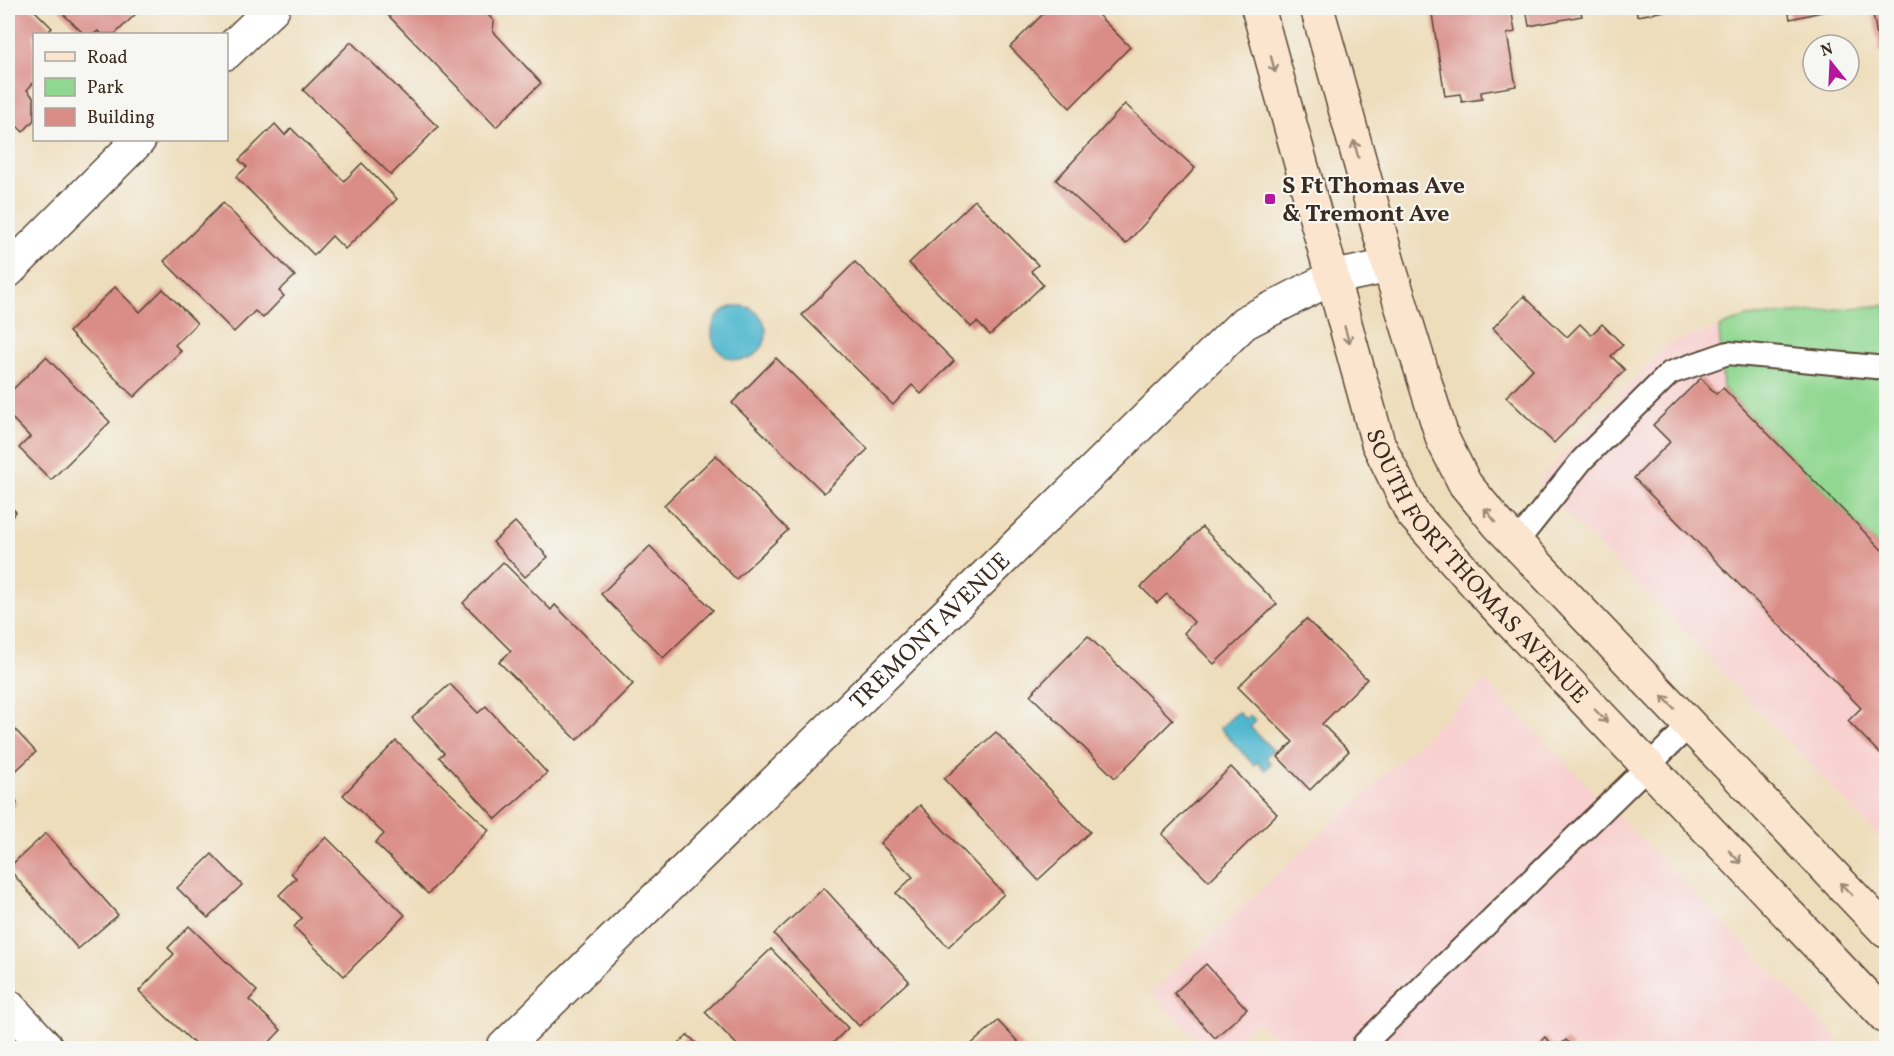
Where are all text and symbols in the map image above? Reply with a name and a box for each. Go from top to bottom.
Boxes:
legend [33,33,228,141]
north arrow [1801,33,1861,93]
text: N [1818,38,1836,63]
text: Road [87,46,128,71]
one-way arrow [1268,54,1279,73]
text: Park [87,76,124,101]
text: Building [87,106,155,131]
one-way arrow [1350,140,1362,159]
place label: S Ft Thomas Ave & Tremont Ave [1282,170,1465,232]
marker: S Ft Thomas Ave & Tremont Ave [1263,192,1277,206]
one-way arrow [1342,325,1353,344]
street label: SOUTH FORT THOMAS AVENUE [1356,426,1595,712]
one-way arrow [1484,507,1497,523]
street label: TREMONT AVENUE [843,545,1019,718]
one-way arrow [1661,695,1675,710]
one-way arrow [1594,709,1608,724]
one-way arrow [1728,850,1742,865]
one-way arrow [1839,881,1853,896]

